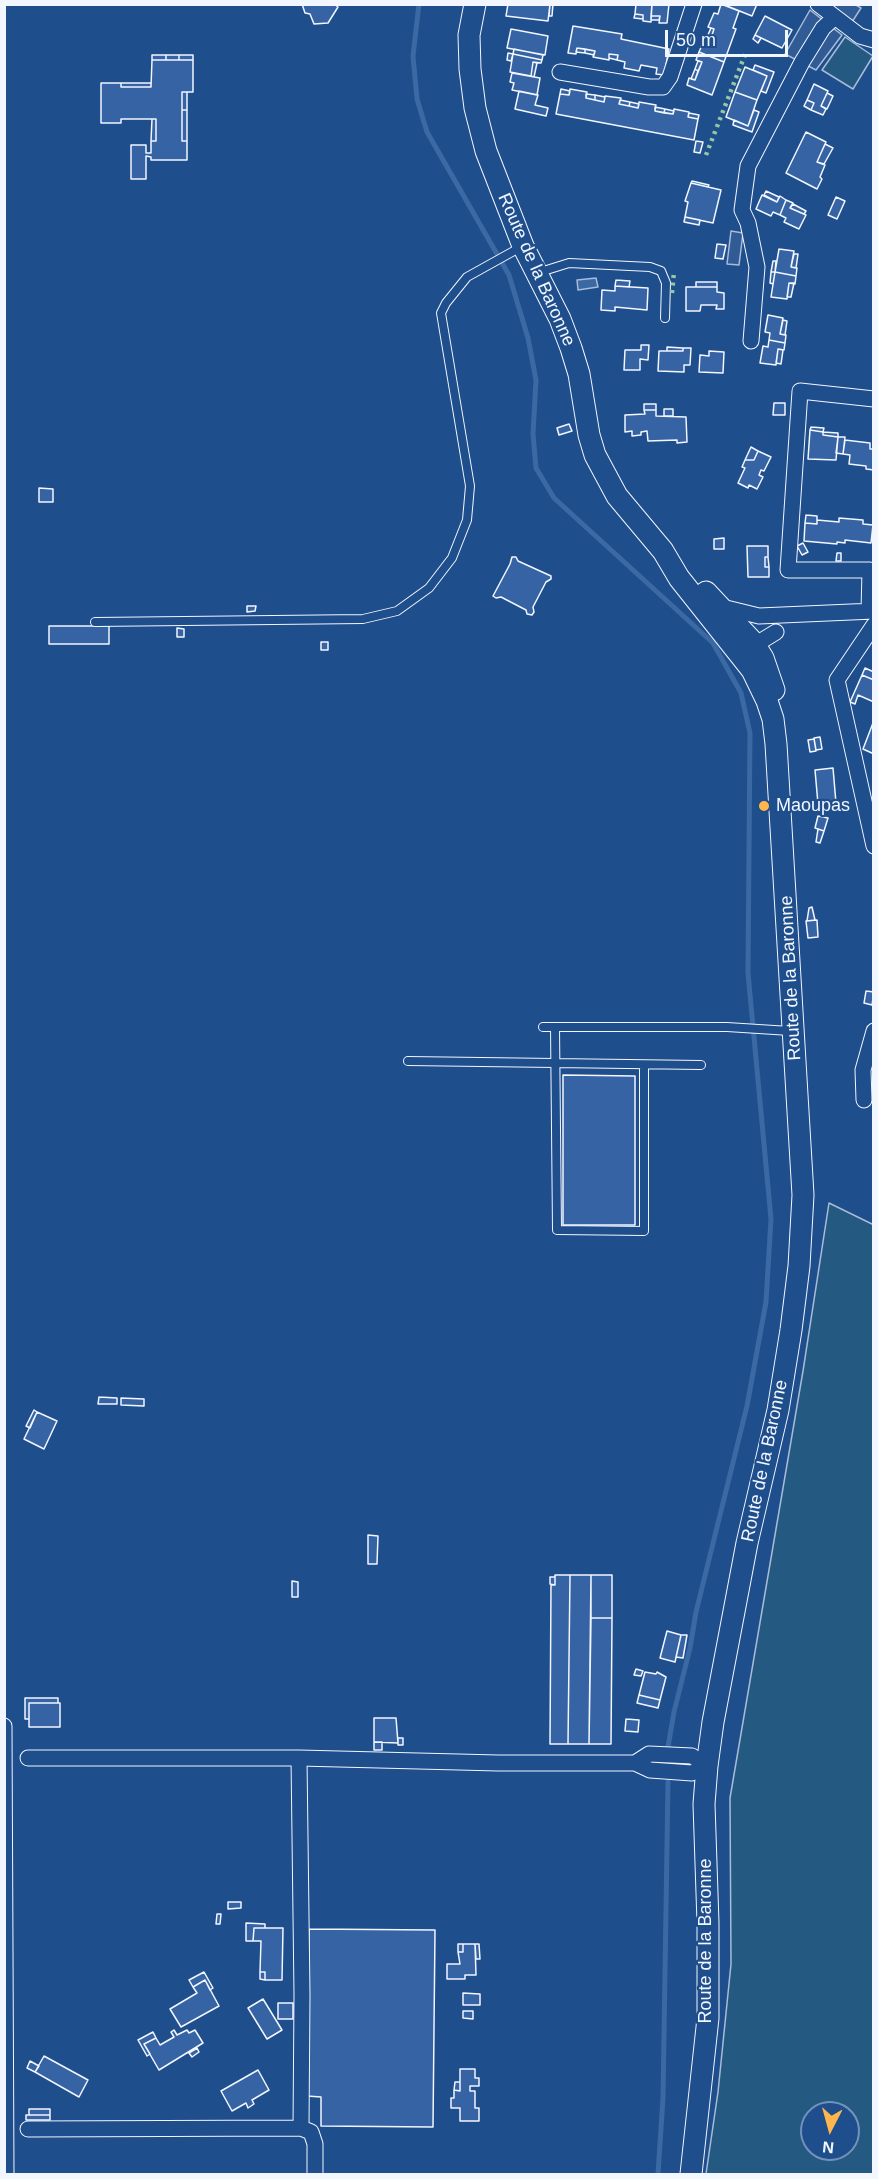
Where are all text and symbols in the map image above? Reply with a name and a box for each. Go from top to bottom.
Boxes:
scale bar [668,18,791,56]
text: 50 m [676,30,716,50]
street label: Route de la Baronne [493,190,579,350]
place label: Maoupas [776,795,850,817]
marker: Maoupas [757,799,771,813]
street label: Route de la Baronne [776,895,806,1061]
street label: Route de la Baronne [737,1378,793,1544]
street label: Route de la Baronne [695,1858,717,2024]
north arrow [800,2101,860,2161]
text: N [822,2138,835,2156]

